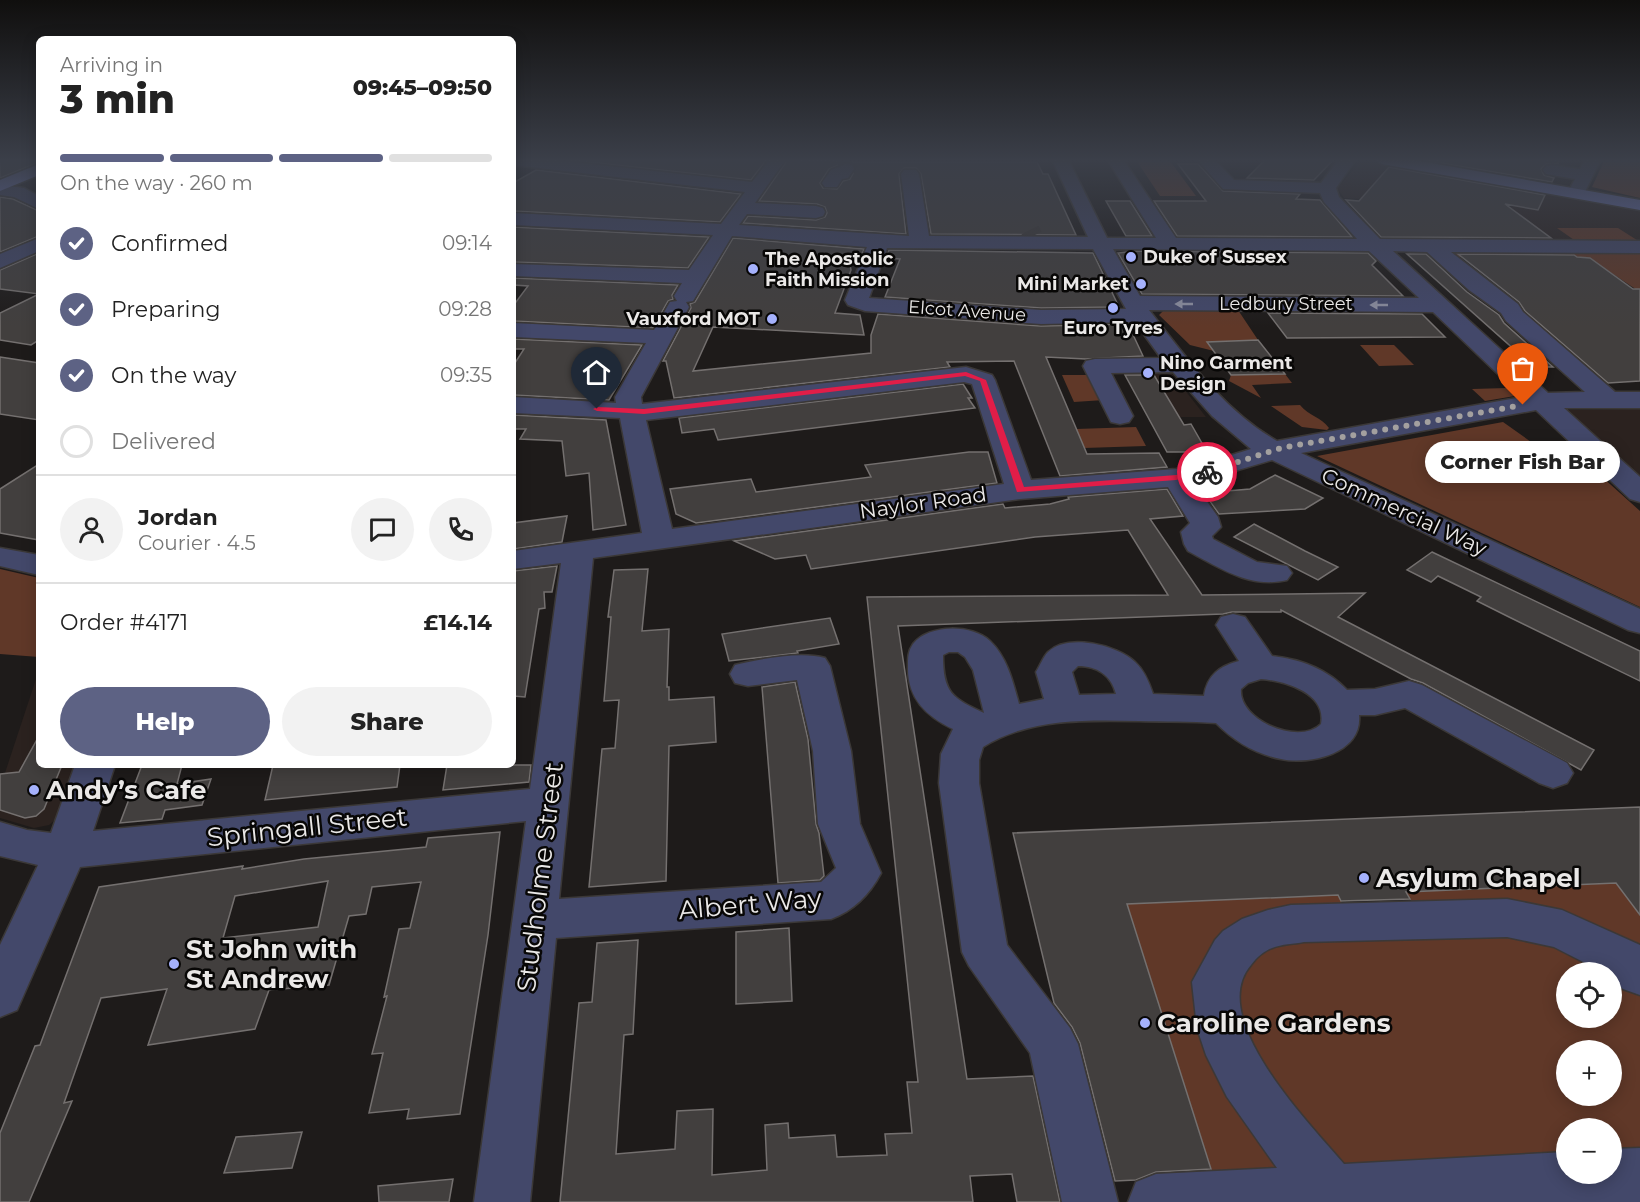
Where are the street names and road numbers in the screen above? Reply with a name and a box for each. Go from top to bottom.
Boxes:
street label: Ledbury Street [1219,293,1353,315]
street label: Elcot Avenue [907,296,1027,326]
street label: Commercial Way [1318,462,1491,561]
street label: Naylor Road [858,481,988,524]
street label: Studholme Street [510,760,570,994]
street label: Springall Street [205,801,409,853]
street label: Albert Way [677,882,824,926]

